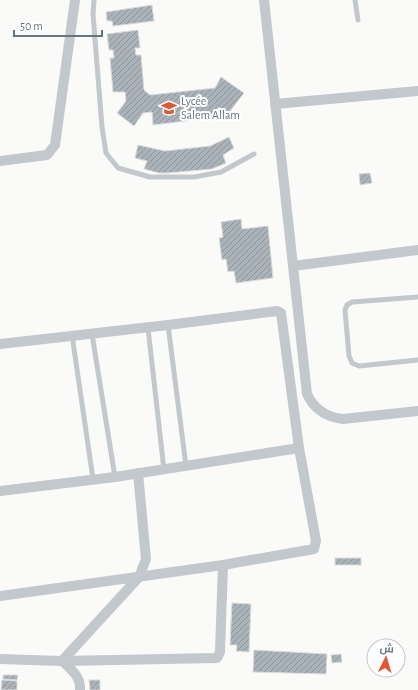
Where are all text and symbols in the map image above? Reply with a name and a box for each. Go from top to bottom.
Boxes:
scale bar [14,12,102,38]
text: 50 m [20,20,43,32]
place label: Lycée Salem Allam [181,95,240,121]
school or university icon: Lycée Salem Allam [160,99,178,117]
north arrow [366,638,406,678]
text: ش [379,642,394,656]

